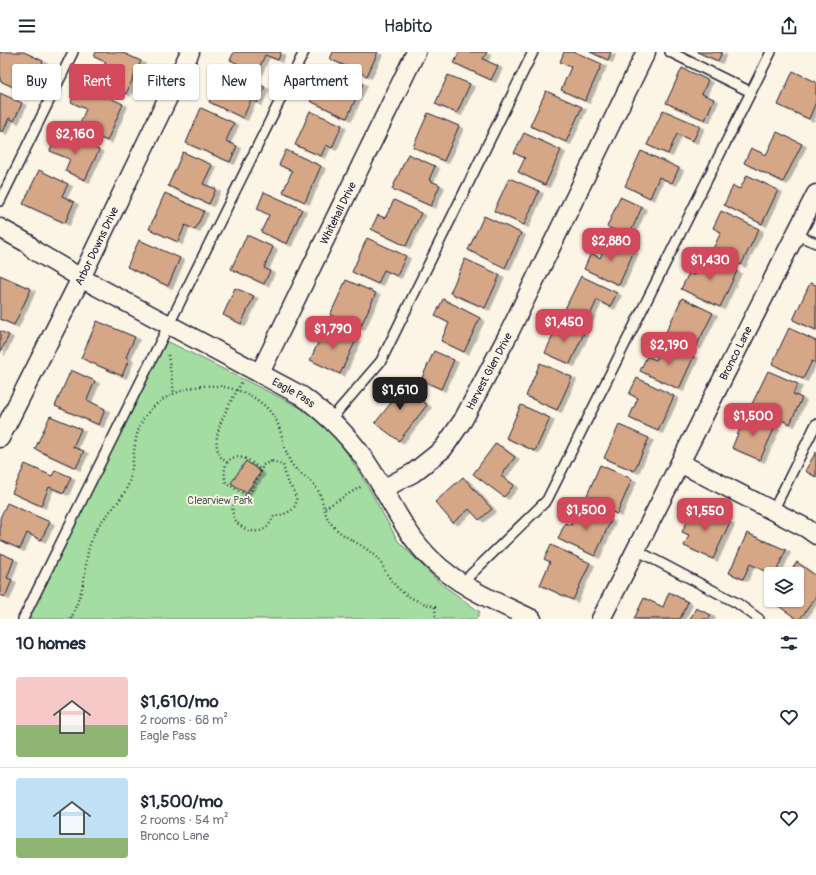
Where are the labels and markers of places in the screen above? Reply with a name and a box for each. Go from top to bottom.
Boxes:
pin: $2,160 [42,121,108,155]
pin: $2,880 [578,228,644,262]
pin: $1,430 [677,247,743,281]
pin: $1,450 [531,309,597,343]
pin: $1,790 [300,316,366,350]
pin: $2,190 [636,332,702,366]
pin: $1,610 [367,377,433,411]
pin: $1,500 [720,403,786,437]
pin: $1,500 [553,497,619,531]
pin: $1,550 [672,498,738,532]

